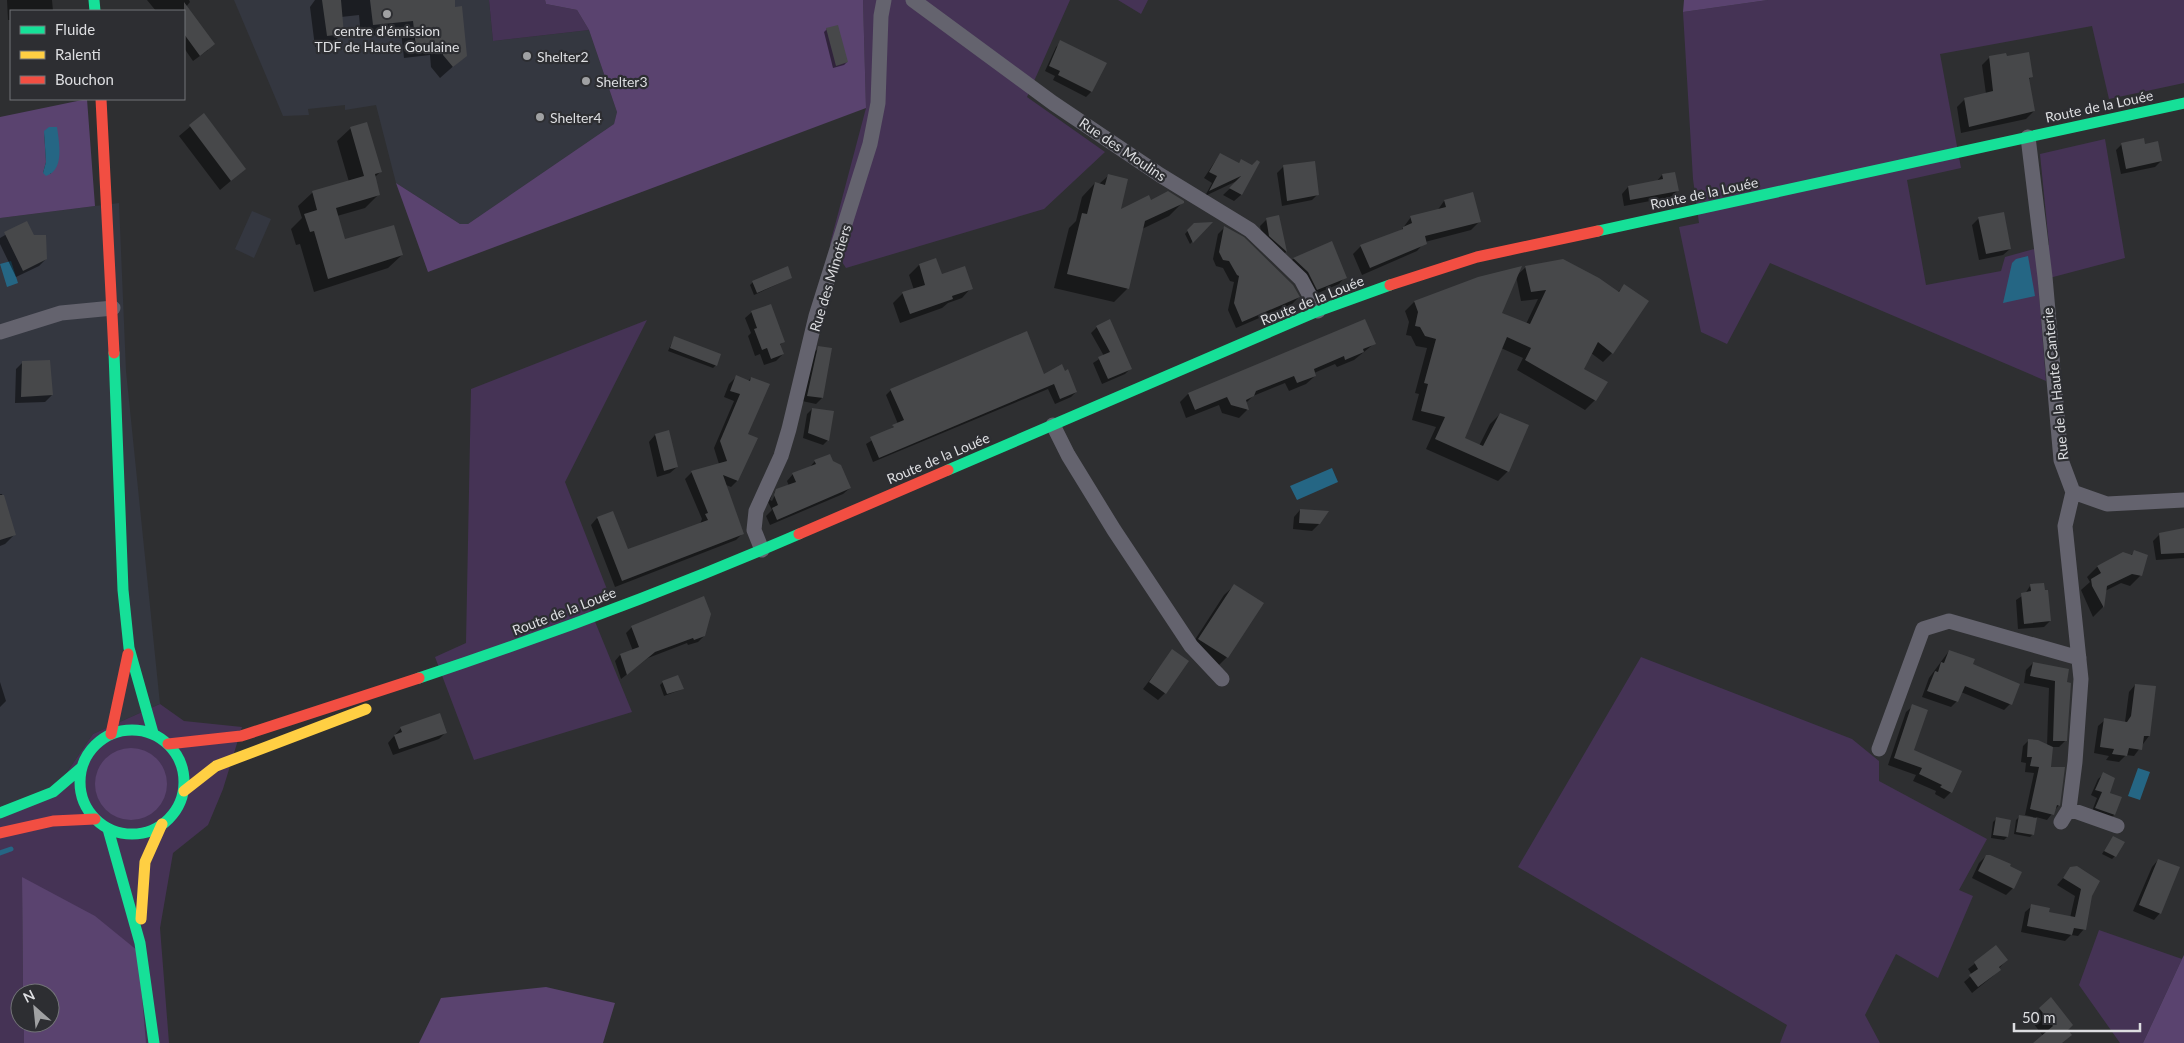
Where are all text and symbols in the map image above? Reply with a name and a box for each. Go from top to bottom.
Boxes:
marker: centre d'émission TDF de Haute Goulaine [381,8,393,20]
legend [10,10,185,100]
text: Fluide [55,20,95,38]
place label: centre d'émission TDF de Haute Goulaine [315,22,459,55]
text: Ralenti [55,45,101,63]
place label: Shelter2 [537,48,589,65]
marker: Shelter2 [521,50,533,62]
text: Bouchon [55,70,114,88]
place label: Shelter3 [596,73,648,90]
marker: Shelter3 [580,75,592,87]
street label: Route de la Louée [2043,86,2155,126]
place label: Shelter4 [550,109,602,126]
marker: Shelter4 [534,111,546,123]
street label: Rue des Moulins [1076,114,1170,184]
street label: Route de la Louée [1648,173,1760,213]
street label: Rue des Minotiers [806,222,854,334]
street label: Route de la Louée [1258,272,1366,328]
street label: Rue de la Haute Canterie [2039,307,2071,461]
street label: Route de la Louée [884,429,992,487]
street label: Route de la Louée [510,583,618,639]
north arrow [10,983,60,1033]
text: N [20,986,38,1006]
scale bar [2014,1000,2140,1032]
text: 50 m [2022,1008,2056,1026]

